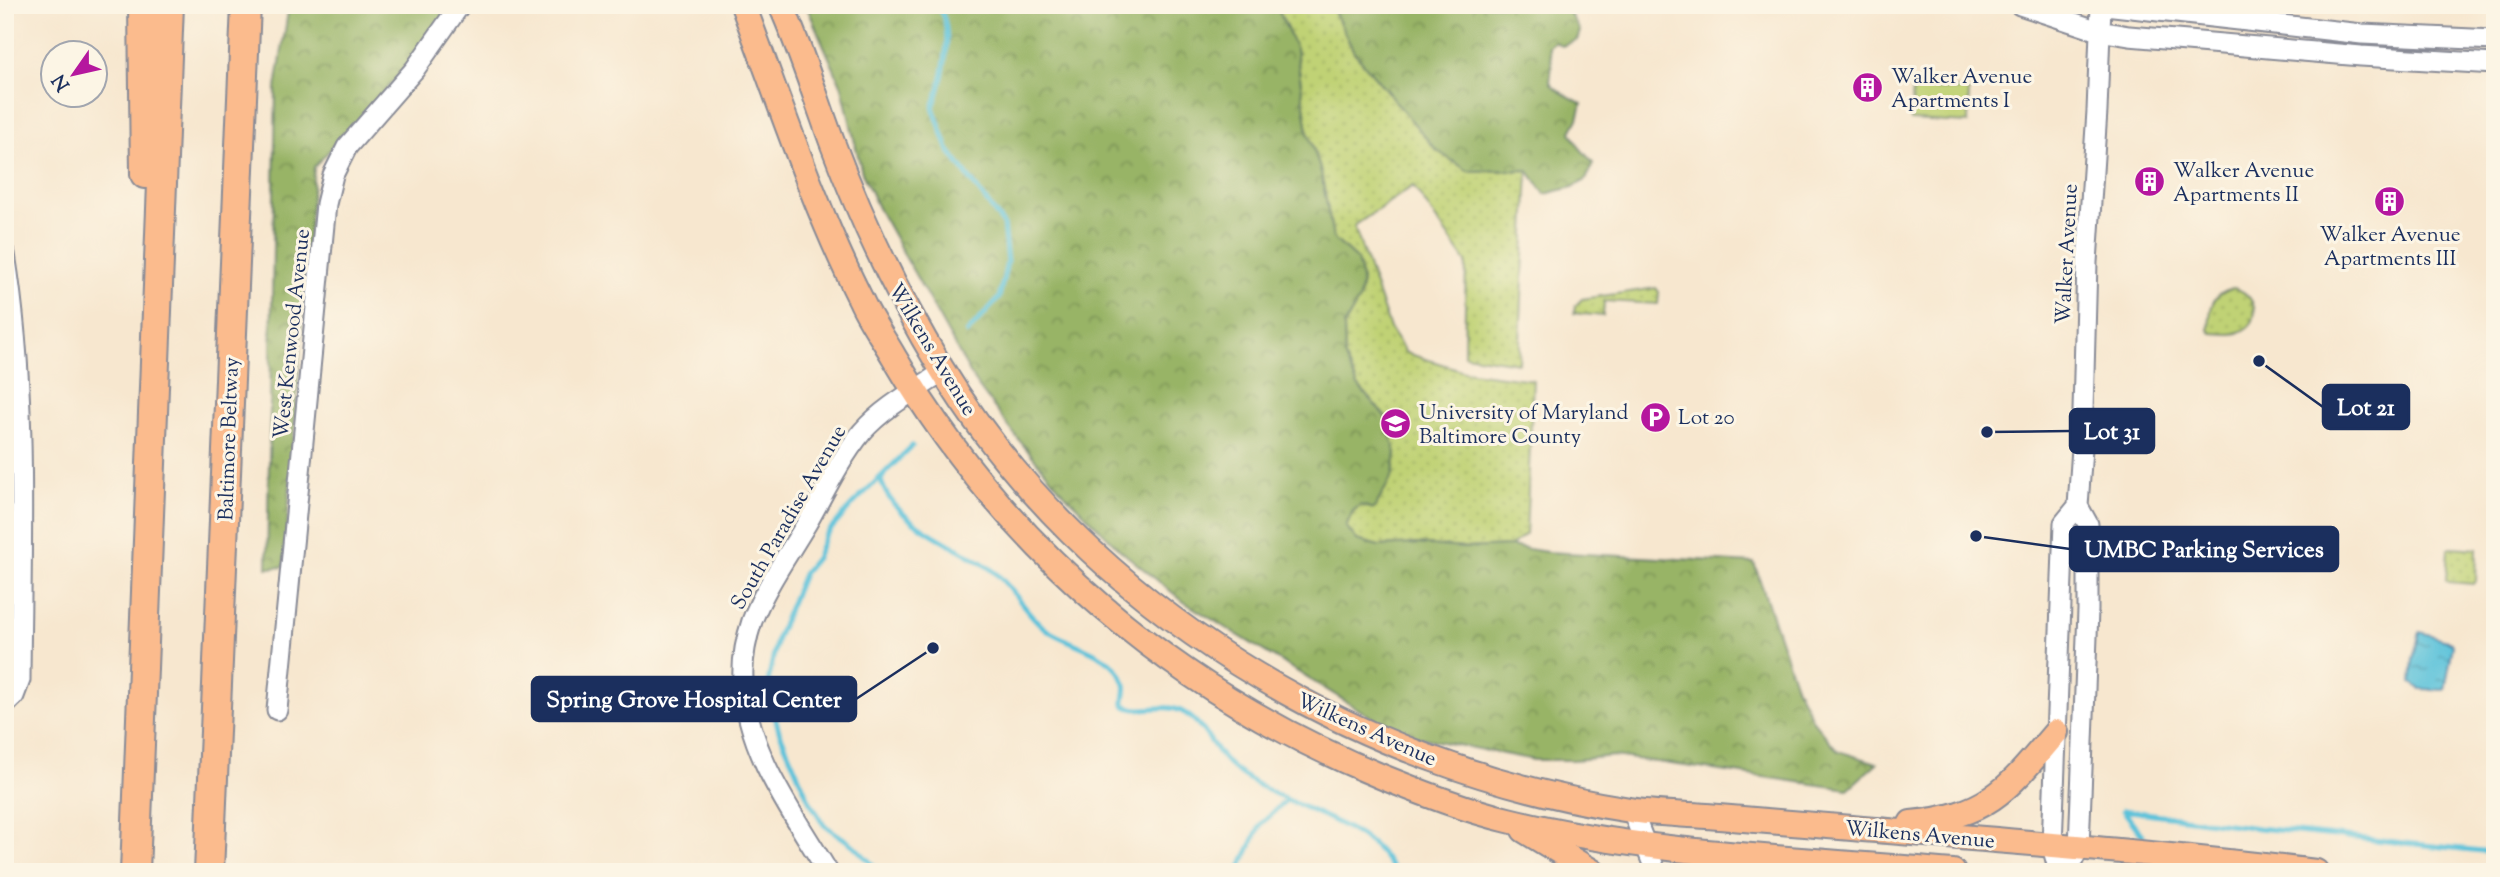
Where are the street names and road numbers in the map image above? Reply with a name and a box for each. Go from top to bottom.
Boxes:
street label: Walker Avenue [2049,183,2087,325]
street label: West Kenwood Avenue [267,228,319,441]
street label: Wilkens Avenue [880,278,983,422]
street label: Baltimore Beltway [212,356,248,521]
street label: South Paradise Avenue [725,420,855,616]
street label: Wilkens Avenue [1291,687,1441,775]
street label: Wilkens Avenue [1844,815,1996,857]

